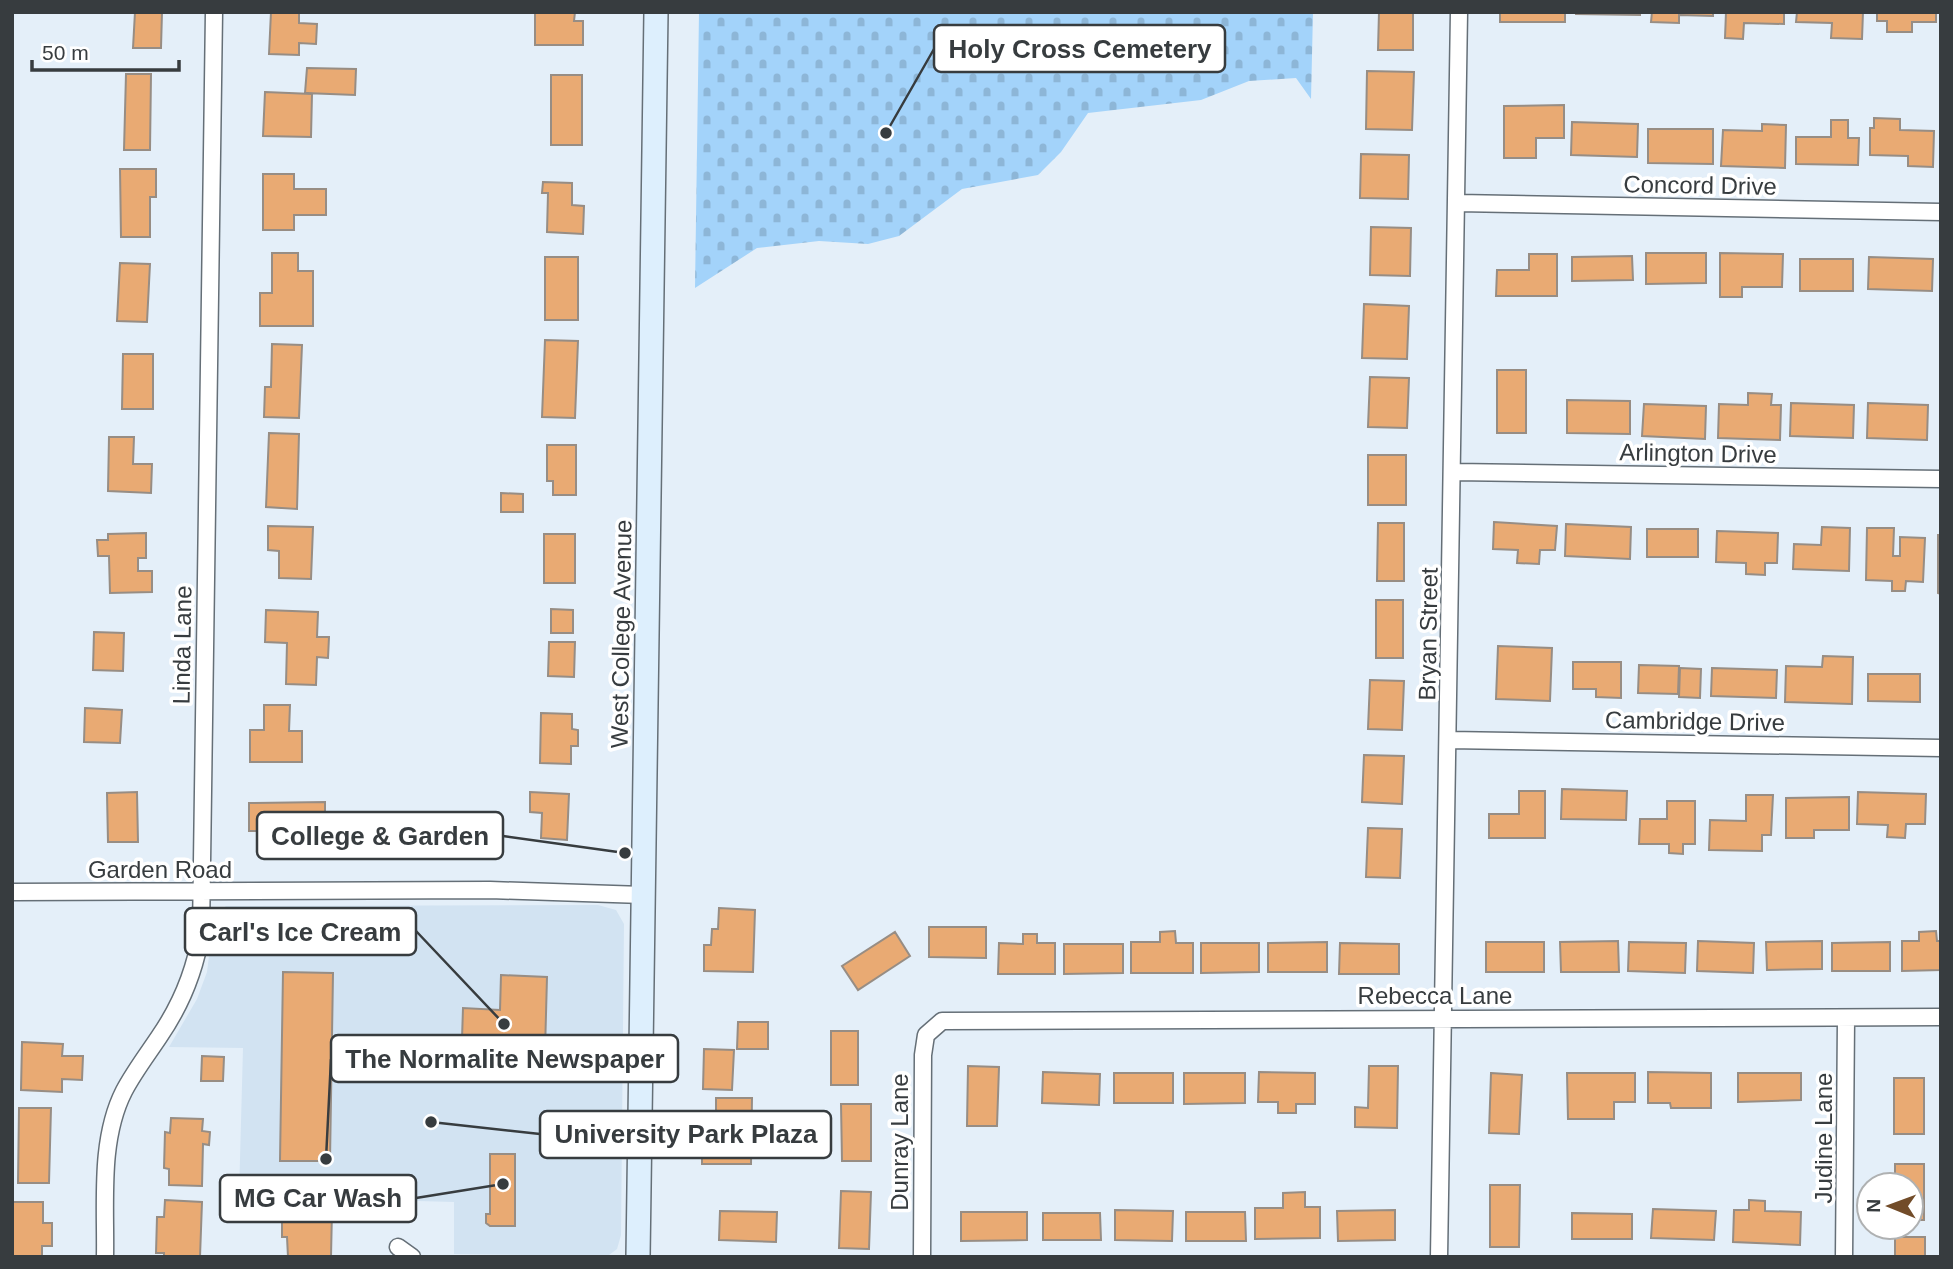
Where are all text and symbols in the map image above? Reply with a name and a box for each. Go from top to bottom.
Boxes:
callout: Holy Cross Cemetery [934,25,1225,72]
scale bar [32,28,178,72]
text: Holy Cross Cemetery [949,34,1212,64]
text: 50 m [42,41,89,64]
street label: Concord Drive [1623,170,1777,200]
street label: Arlington Drive [1619,438,1777,468]
street label: West College Avenue [606,519,636,749]
street label: Bryan Street [1413,567,1443,701]
street label: Linda Lane [167,585,197,705]
street label: Cambridge Drive [1605,706,1785,736]
callout: College & Garden [257,812,503,859]
text: College & Garden [271,821,489,851]
street label: Garden Road [88,856,232,883]
callout: Carl's Ice Cream [185,908,416,955]
text: Carl's Ice Cream [199,917,401,947]
street label: Rebecca Lane [1358,982,1512,1009]
callout: The Normalite Newspaper [331,1035,678,1082]
text: The Normalite Newspaper [345,1044,665,1074]
street label: Dunray Lane [886,1073,913,1211]
street label: Judine Lane [1810,1073,1837,1203]
callout: University Park Plaza [540,1111,831,1158]
text: University Park Plaza [554,1119,818,1149]
north arrow [1855,1171,1925,1241]
callout: MG Car Wash [220,1175,416,1222]
text: MG Car Wash [234,1183,402,1213]
text: N [1863,1199,1884,1213]

